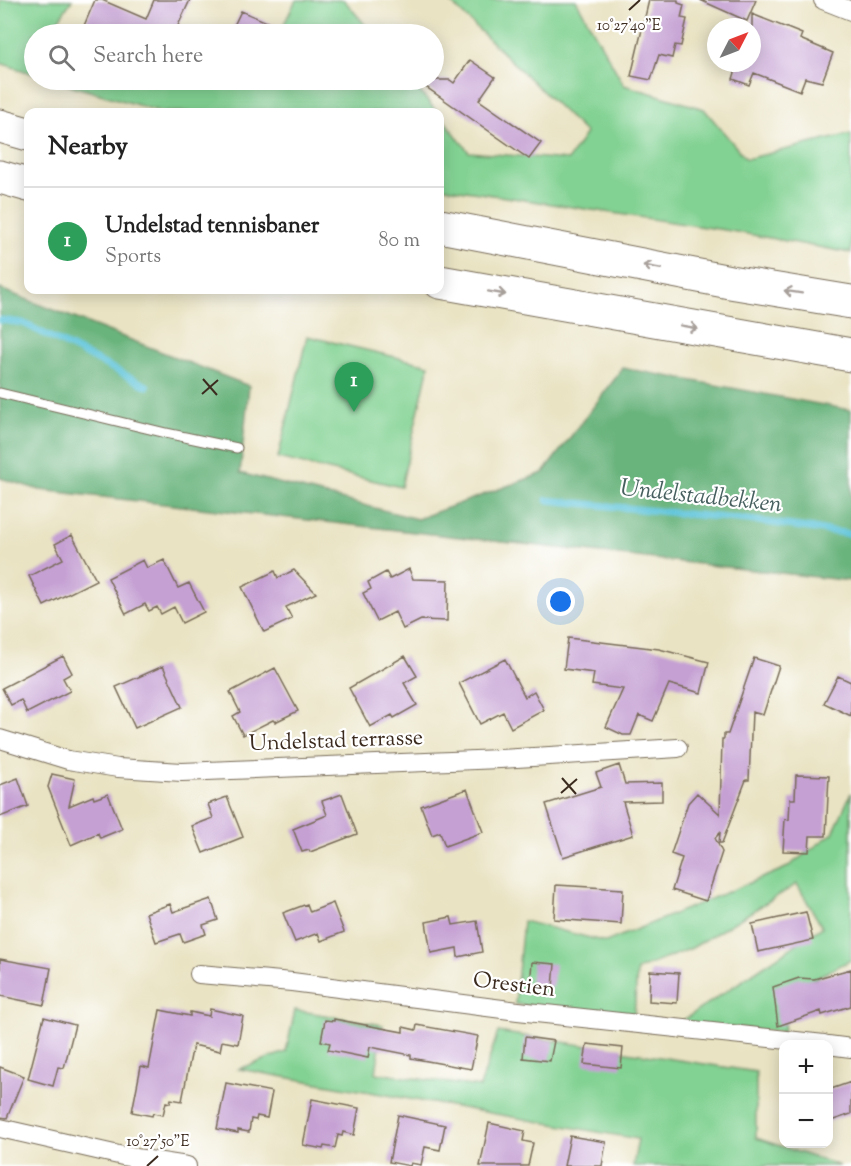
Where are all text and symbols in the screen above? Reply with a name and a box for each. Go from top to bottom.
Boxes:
text: 10°27'40"E [597,16,661,37]
north arrow [707,18,761,72]
search box [24,24,444,90]
icon: search [45,41,78,74]
text: Search here [93,41,203,73]
text: Nearby [48,129,128,166]
text: Undelstad tennisbaner [105,211,319,243]
text: 1 [64,227,71,256]
text: 80 m [379,227,420,256]
text: Sports [105,243,161,272]
one-way arrow [642,261,662,272]
one-way arrow [784,286,804,297]
one-way arrow [487,288,506,299]
one-way arrow [679,321,698,332]
pin: 1 [334,362,374,412]
water label: Undelstadbekken [618,472,784,522]
your location [546,587,575,616]
street label: Undelstad terrasse [248,723,424,761]
street label: Orestien [471,965,557,1007]
map controls [779,1040,833,1148]
button: + [779,1040,833,1094]
button: − [779,1094,833,1148]
text: 10°27'50"E [127,1132,189,1153]

